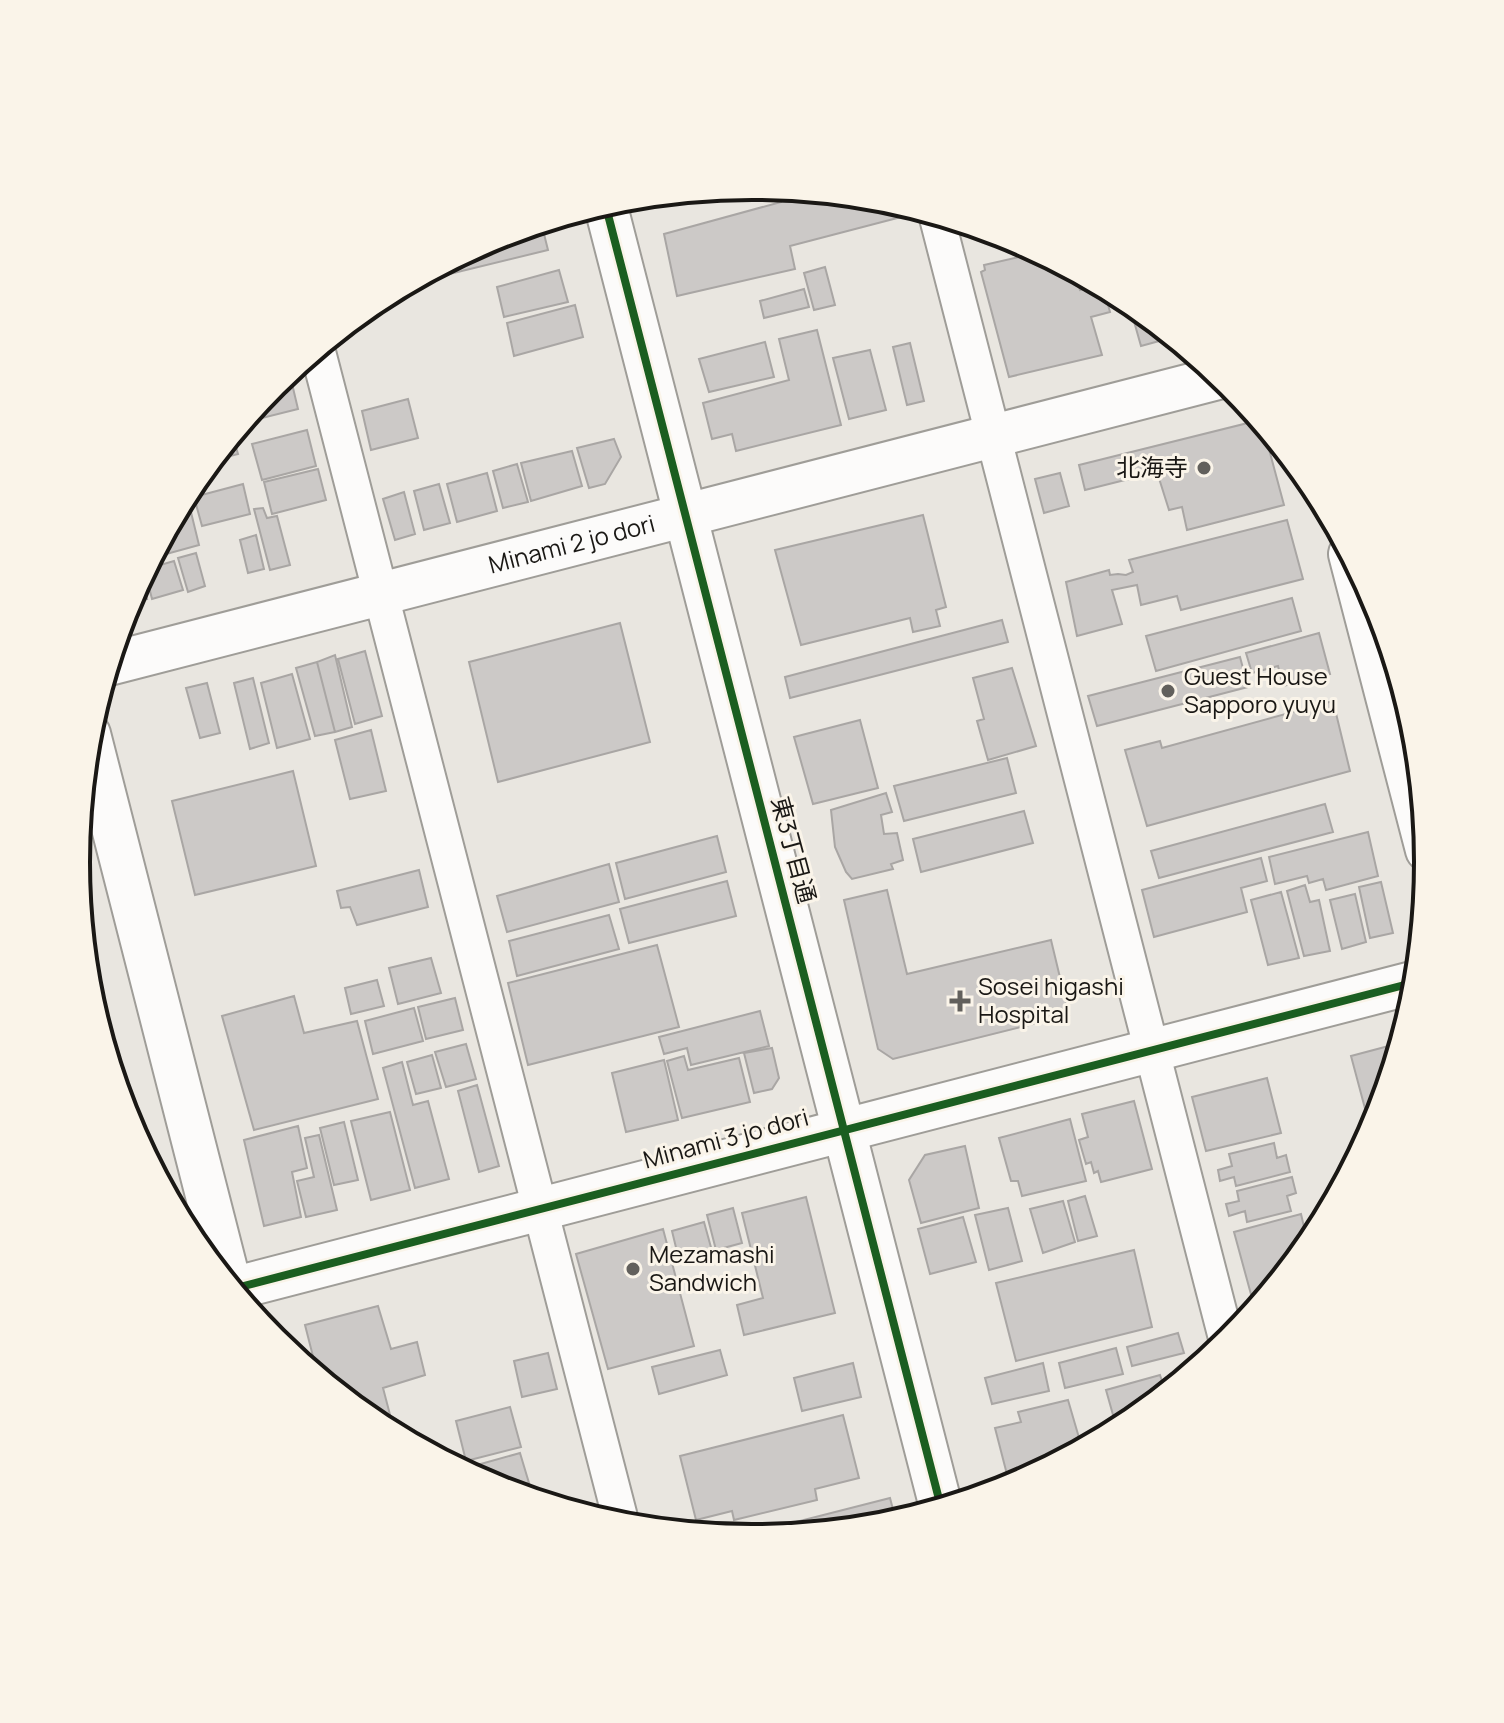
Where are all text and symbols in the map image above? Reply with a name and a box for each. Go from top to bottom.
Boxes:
place label: 北海寺 [1116,450,1188,483]
marker: 北海寺 [1195,459,1213,477]
street label: Minami 2 jo dori [485,506,658,580]
place label: Guest House Sapporo yuyu [1184,659,1336,720]
marker: Guest House Sapporo yuyu [1159,682,1177,700]
street label: 東3丁目通 [764,793,825,907]
place label: Sosei higashi Hospital [978,969,1124,1030]
marker: Sosei higashi Hospital [949,990,971,1012]
street label: Minami 3 jo dori [639,1100,812,1175]
place label: Mezamashi Sandwich [649,1237,775,1298]
marker: Mezamashi Sandwich [624,1260,642,1278]

